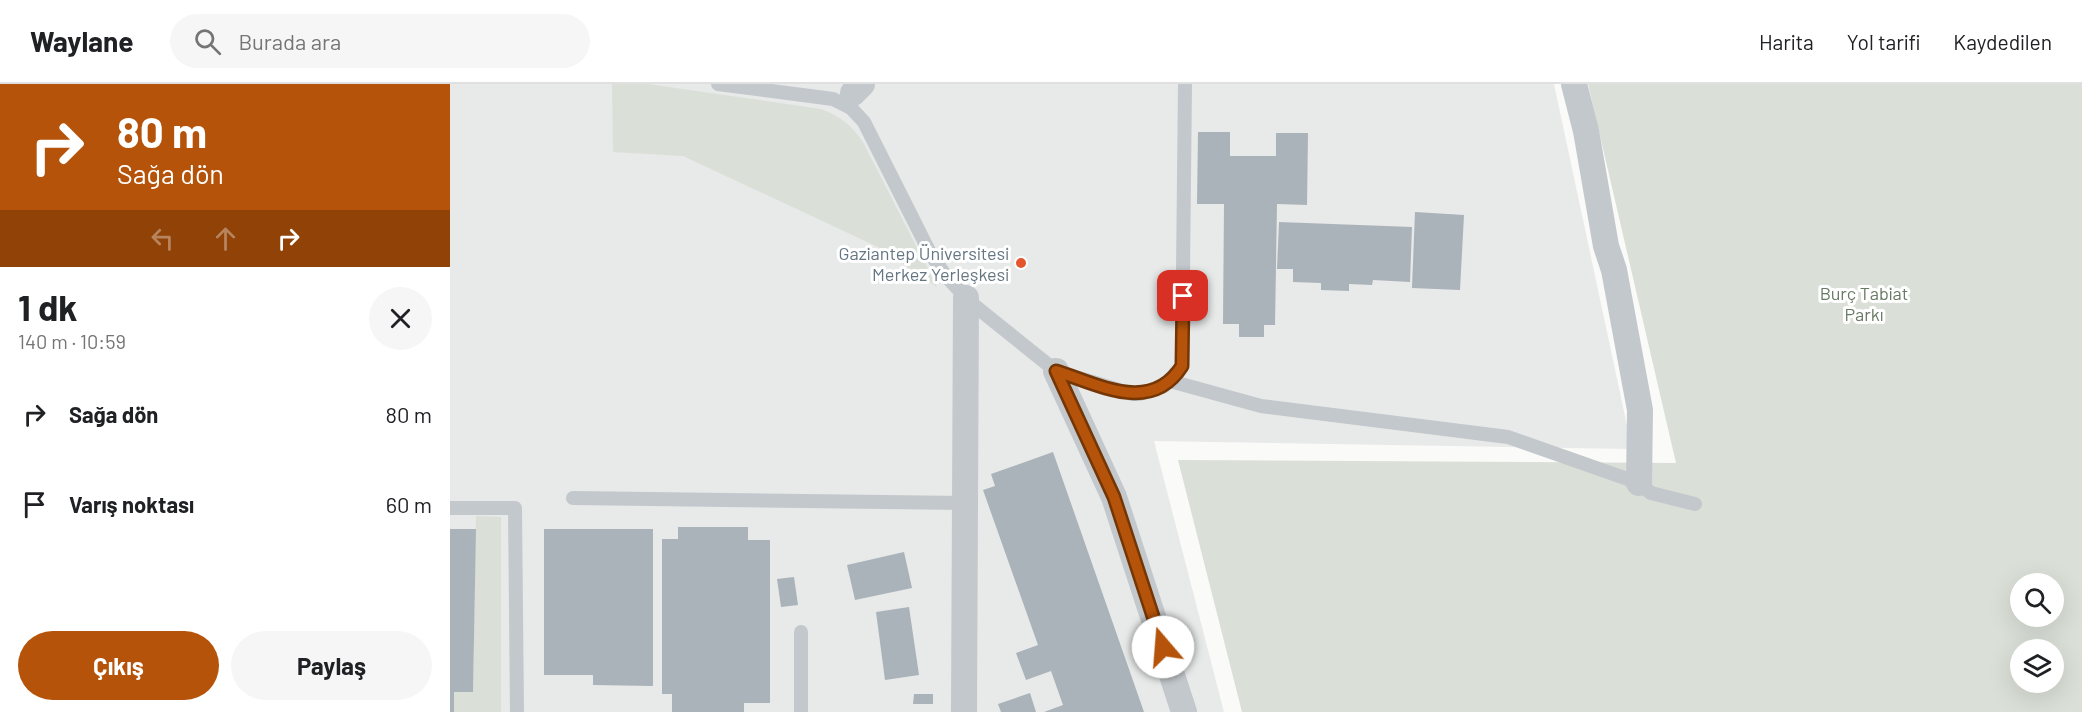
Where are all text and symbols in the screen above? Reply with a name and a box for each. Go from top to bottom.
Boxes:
search box [170,14,590,68]
text: Waylane [30,24,134,58]
icon: search [191,25,224,58]
text: Burada ara [239,28,341,54]
text: Harita [1759,29,1814,54]
text: Yol tarifi [1847,29,1920,54]
text: Kaydedilen [1953,29,2052,54]
text: 80 m [117,106,207,156]
icon: right [18,108,96,186]
text: Sağa dön [117,157,224,189]
icon: left [146,222,179,255]
icon: ahead [209,222,242,255]
icon: right [272,222,305,255]
place label: Gaziantep Üniversitesi Merkez Yerleşkesi [839,242,1009,285]
marker: Gaziantep Üniversitesi Merkez Yerleşkesi [1014,256,1028,270]
pin [1157,270,1208,321]
icon: arrive [1166,279,1199,312]
park label: Burç Tabiat Parkı [1820,282,1908,325]
text: 1 dk [18,285,78,328]
button: close [369,287,432,350]
text: 140 m · 10:59 [18,329,126,353]
icon: right [18,398,51,431]
text: Sağa dön [69,401,158,427]
text: 80 m [386,401,432,427]
icon: arrive [18,488,51,521]
text: Varış noktası [69,491,194,517]
text: 60 m [386,491,432,517]
map controls [2010,573,2064,693]
button: search [2010,573,2064,627]
position arrow [1131,615,1195,679]
button: Çıkış [18,631,219,700]
button: Paylaş [231,631,432,700]
button: layers [2010,639,2064,693]

